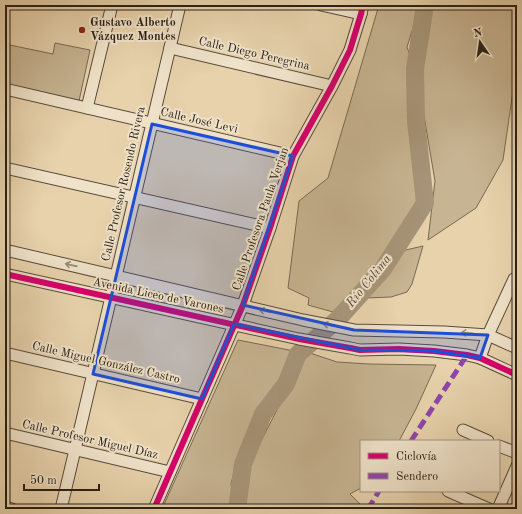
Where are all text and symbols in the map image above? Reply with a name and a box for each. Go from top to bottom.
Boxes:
place label: Gustavo Alberto Vázquez Montes [90,17,176,43]
north arrow [460,22,500,62]
marker: Gustavo Alberto Vázquez Montes [77,25,87,35]
text: N [473,27,484,40]
street label: Calle Diego Peregrina [197,35,311,73]
street label: Calle Profesor Rosendo Rivera [100,105,148,263]
street label: Calle José Levi [159,106,239,136]
street label: Calle Profesora Paula Verjan [231,145,291,292]
water label: Río Colima [343,252,394,311]
one-way arrow [65,261,78,268]
street label: Avenida Liceo de Varones [91,276,225,316]
one-way arrow [259,306,272,314]
one-way arrow [323,320,336,328]
one-way arrow [461,330,474,337]
street label: Calle Miguel González Castro [31,340,181,386]
street label: Calle Profesor Miguel Díaz [21,418,159,462]
legend [360,440,500,492]
text: Ciclovía [396,451,437,463]
scale bar [24,466,99,492]
text: Sendero [396,471,438,483]
text: 50 m [30,474,57,487]

